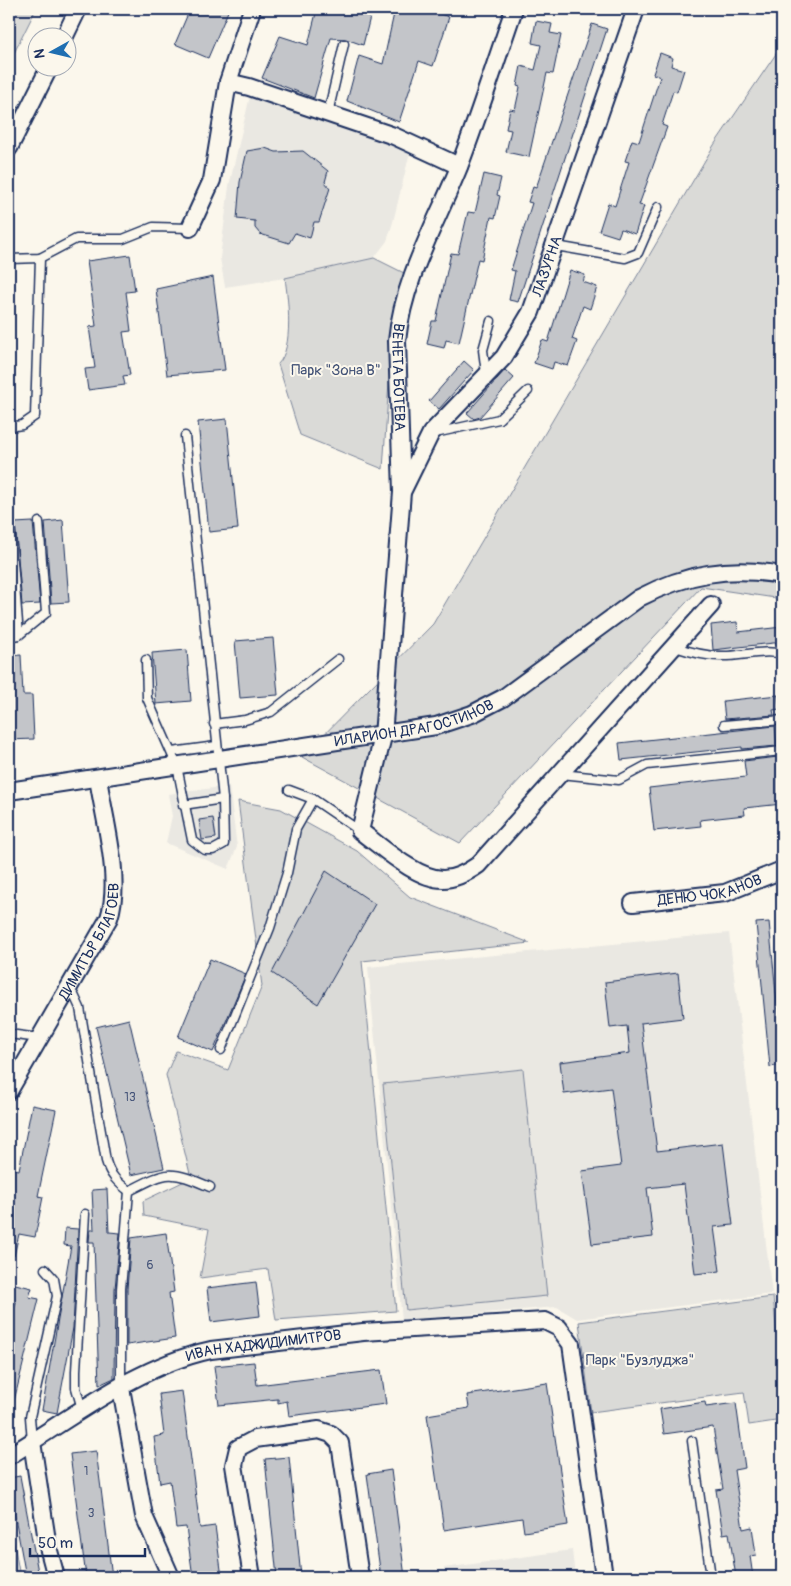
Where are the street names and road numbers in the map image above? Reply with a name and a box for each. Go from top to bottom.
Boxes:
street label: ЛАЗУРНА [528,233,567,300]
street label: ВЕНЕТА БОТЕВА [387,322,409,432]
street label: ИЛАРИОН ДРАГОСТИНОВ [333,695,497,751]
street label: ДЕНЮ ЧОКАНОВ [655,870,765,910]
street label: ДИМИТЪР БЛАГОЕВ [54,883,124,1005]
street label: ИВАН ХАДЖИДИМИТРОВ [184,1326,342,1366]

